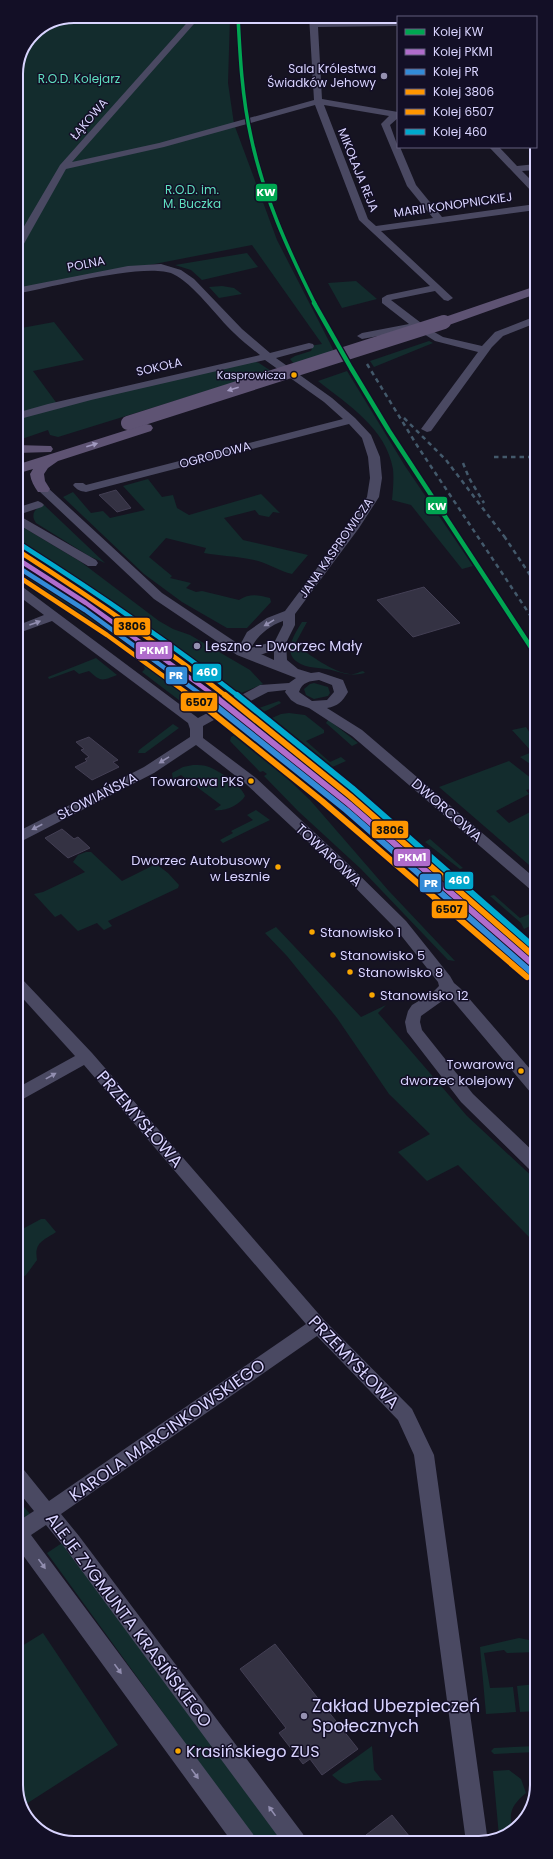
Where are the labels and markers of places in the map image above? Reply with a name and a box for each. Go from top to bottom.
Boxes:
place label: Sala Królestwa Świadków Jehowy [267,60,376,91]
marker: Sala Królestwa Świadków Jehowy [379,71,389,81]
place label: Kasprowicza [217,367,286,383]
marker: Kasprowicza [289,370,299,380]
place label: Leszno - Dworzec Mały [205,636,362,656]
marker: Leszno - Dworzec Mały [192,641,202,651]
place label: Towarowa PKS [150,772,244,791]
marker: Towarowa PKS [246,776,256,786]
place label: Dworzec Autobusowy w Lesznie [131,851,271,886]
marker: Dworzec Autobusowy w Lesznie [273,862,283,872]
place label: Stanowisko 1 [320,923,401,942]
marker: Stanowisko 1 [307,927,317,937]
place label: Stanowisko 5 [340,946,425,965]
marker: Stanowisko 5 [328,950,338,960]
place label: Stanowisko 8 [358,963,443,982]
marker: Stanowisko 8 [345,967,355,977]
place label: Stanowisko 12 [380,986,469,1005]
marker: Stanowisko 12 [367,990,377,1000]
place label: Towarowa dworzec kolejowy [400,1055,515,1090]
marker: Towarowa dworzec kolejowy [516,1066,526,1076]
place label: Zakład Ubezpieczeń Społecznych [312,1694,480,1738]
marker: Zakład Ubezpieczeń Społecznych [299,1711,309,1721]
place label: Krasińskiego ZUS [186,1740,320,1763]
marker: Krasińskiego ZUS [173,1746,183,1756]

